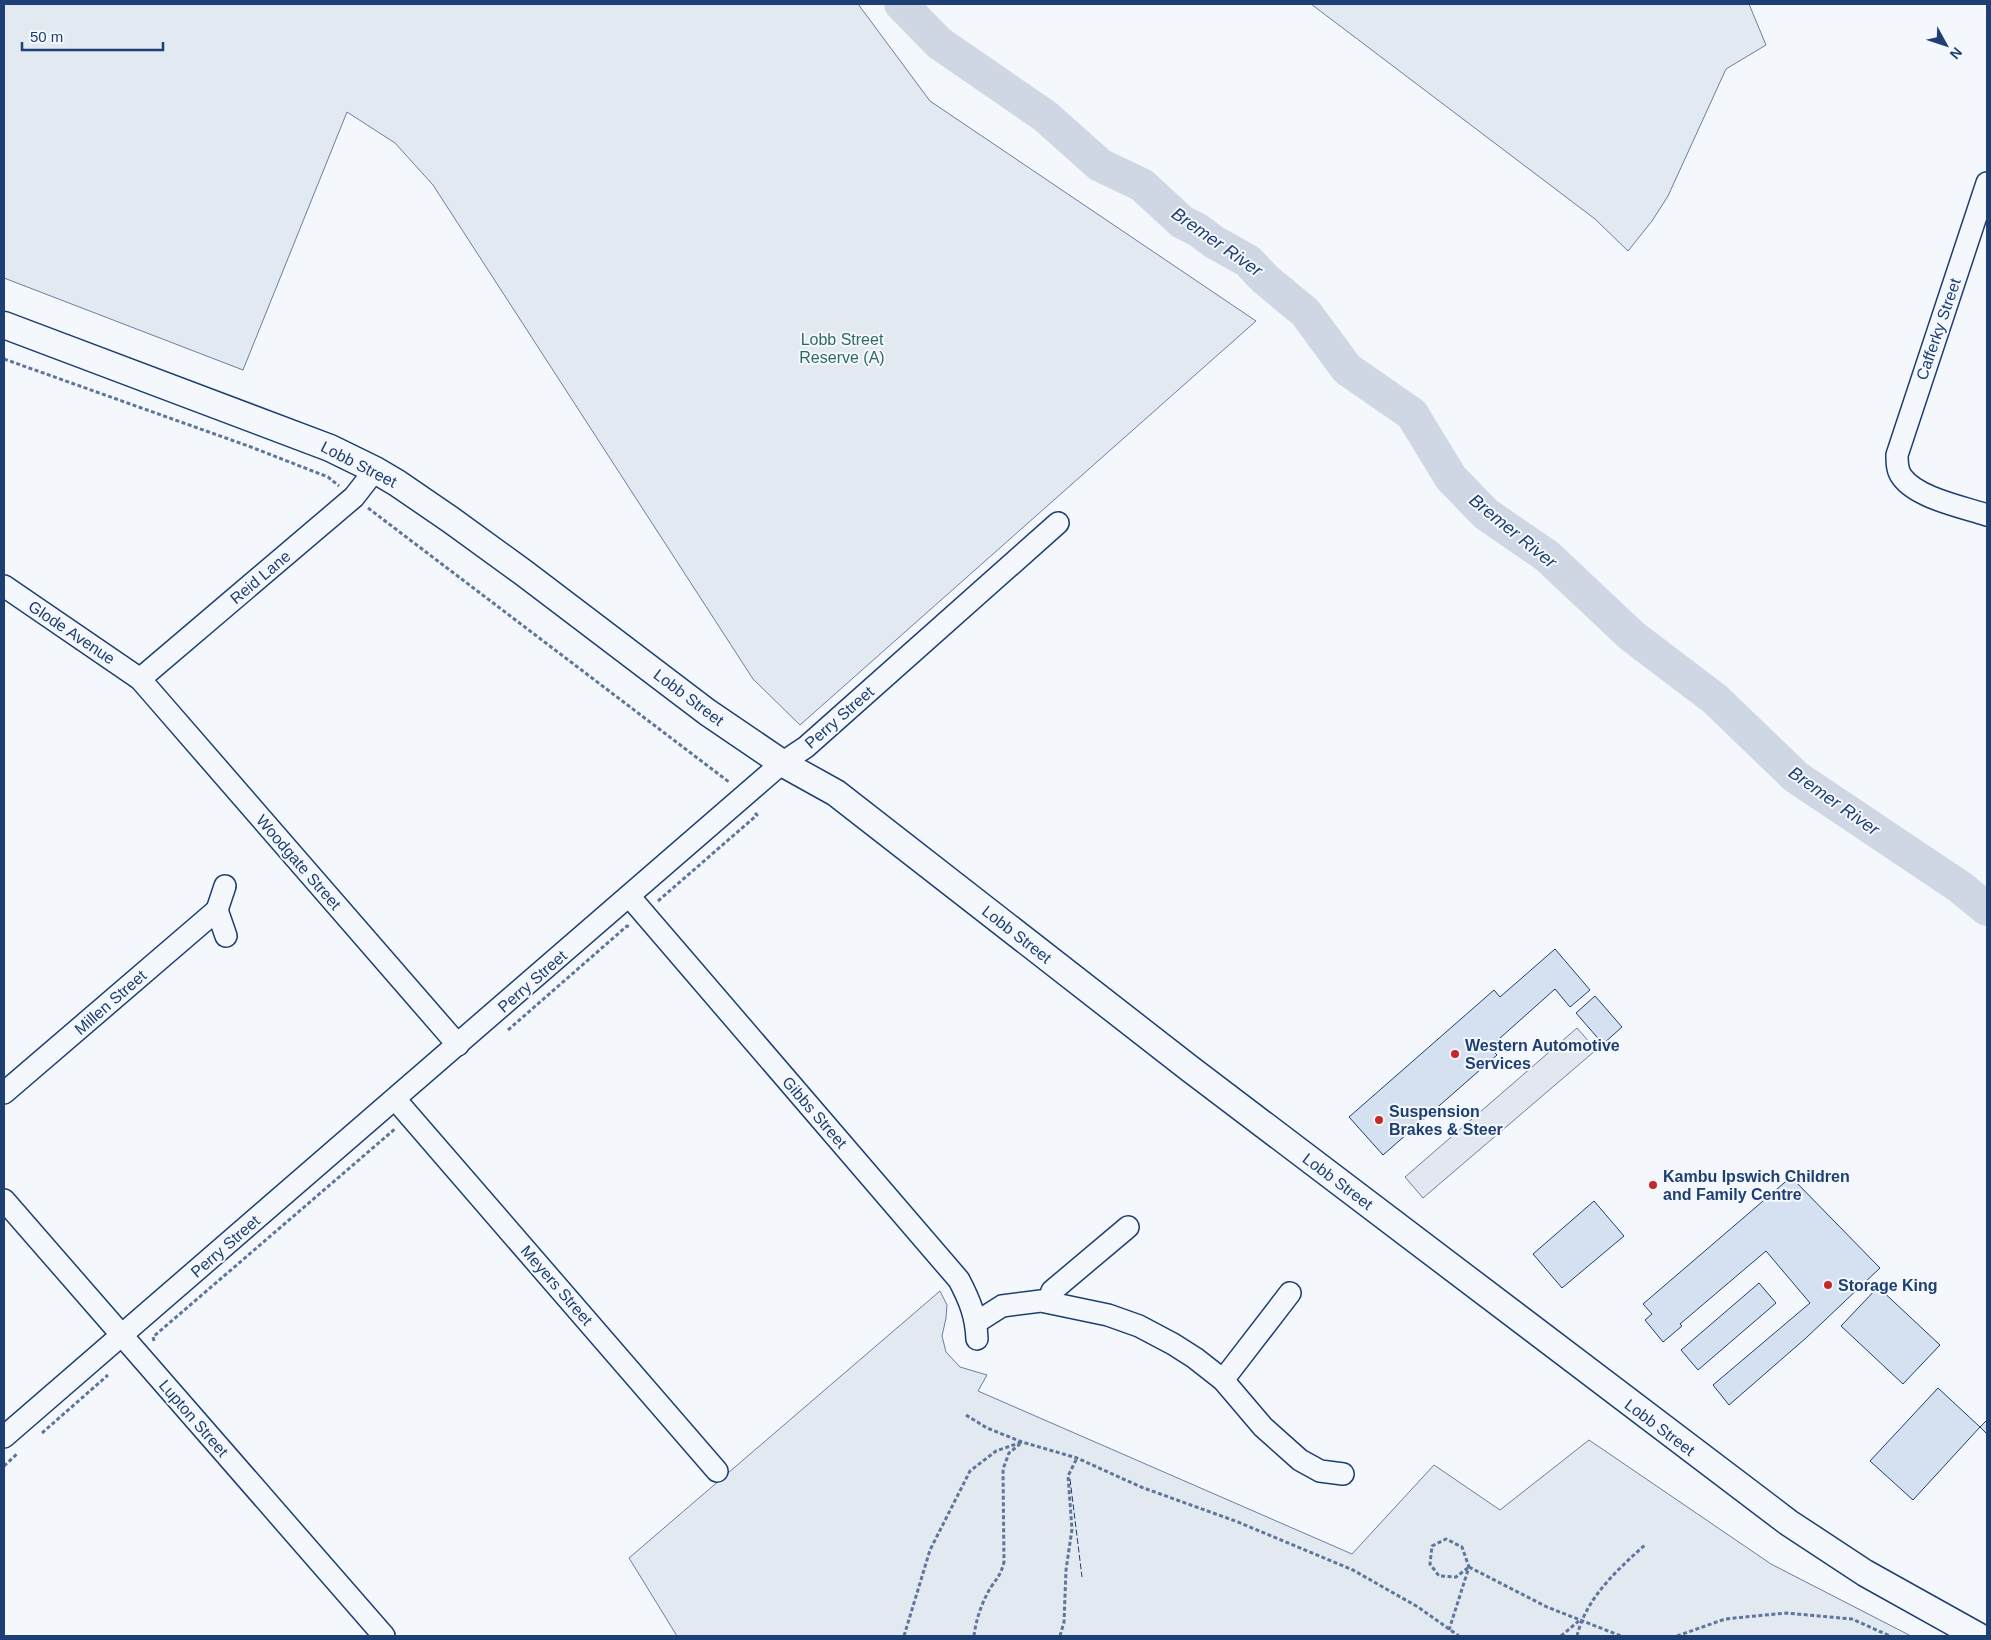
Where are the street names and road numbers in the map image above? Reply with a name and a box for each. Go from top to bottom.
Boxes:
street label: Cafferky Street [1913,276,1964,382]
street label: Lobb Street [318,438,400,491]
street label: Reid Lane [227,547,294,607]
street label: Glode Avenue [25,597,118,668]
street label: Lobb Street [651,666,727,729]
street label: Perry Street [802,683,878,752]
street label: Woodgate Street [253,812,345,914]
street label: Lobb Street [979,902,1055,967]
street label: Perry Street [495,947,571,1016]
street label: Millen Street [71,966,150,1038]
street label: Gibbs Street [779,1073,851,1152]
street label: Lobb Street [1300,1150,1376,1213]
street label: Perry Street [188,1212,264,1281]
street label: Meyers Street [518,1242,596,1329]
street label: Lupton Street [156,1376,232,1461]
street label: Lobb Street [1622,1396,1698,1459]

